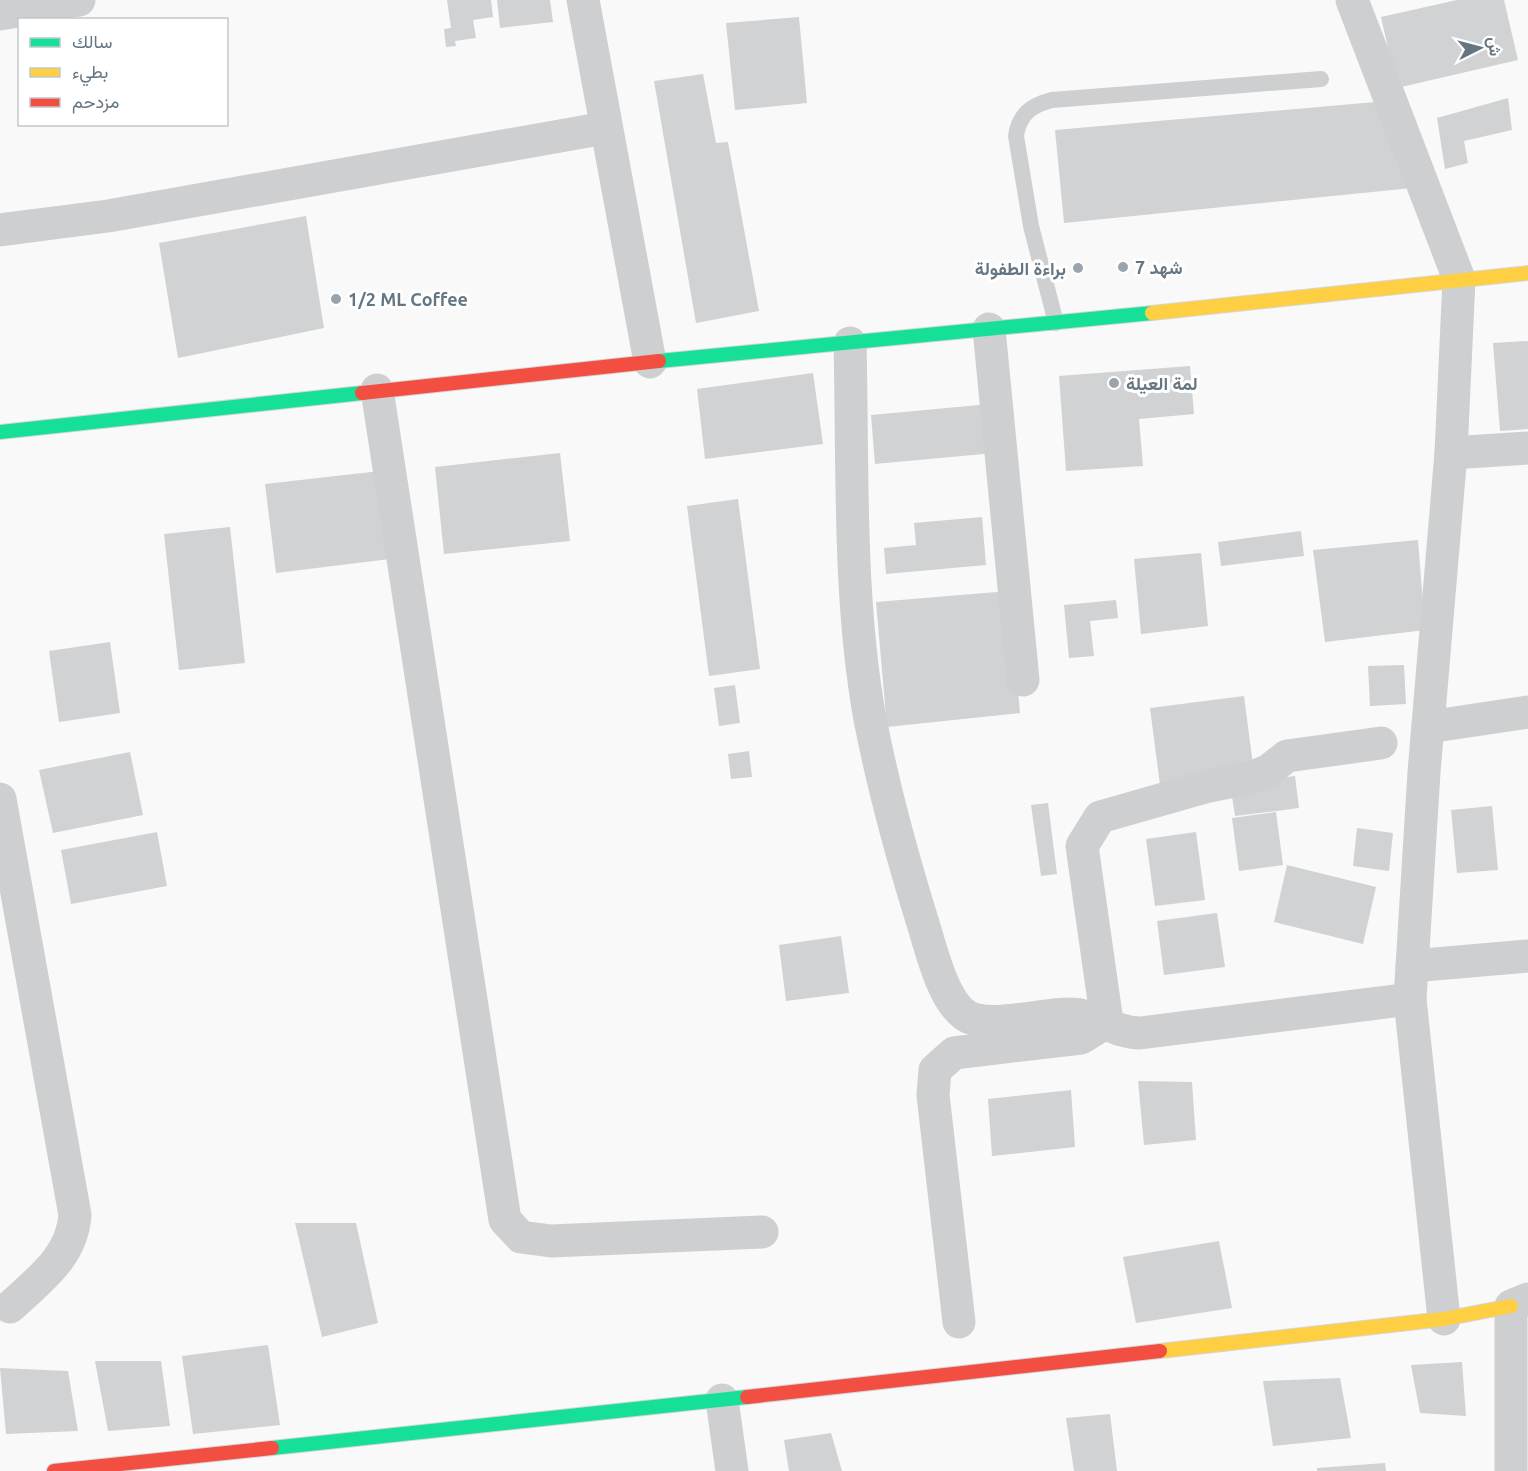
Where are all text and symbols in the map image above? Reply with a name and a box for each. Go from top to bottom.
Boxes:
legend [18,18,228,126]
north arrow [1450,18,1510,78]
text: سالك [72,31,112,51]
text: ش [1484,36,1505,57]
text: بطيء [72,61,108,87]
text: مزدحم [72,91,119,114]
place label: شهد 7 [1135,257,1183,279]
place label: براءة الطفولة [975,258,1066,280]
marker: شهد 7 [1116,260,1130,274]
marker: براءة الطفولة [1071,261,1085,275]
place label: 1/2 ML Coffee [348,289,468,309]
marker: 1/2 ML Coffee [329,292,343,306]
place label: لمة العيلة [1126,373,1198,395]
marker: لمة العيلة [1107,376,1121,390]

